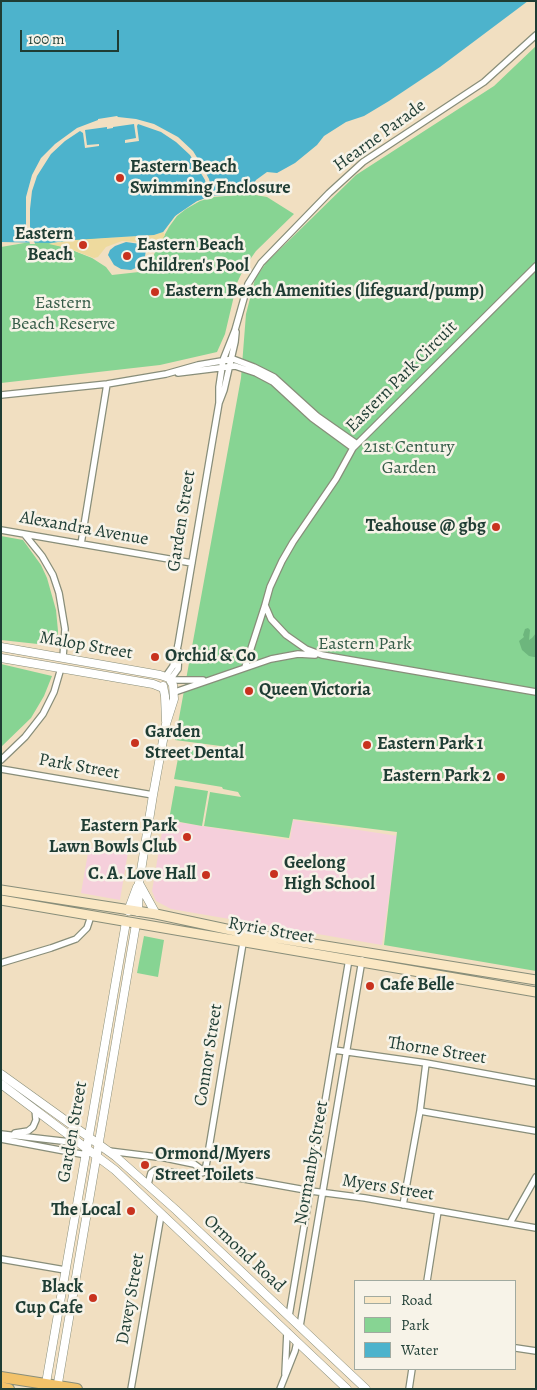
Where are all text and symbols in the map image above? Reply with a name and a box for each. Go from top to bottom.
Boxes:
scale bar [22,20,121,52]
text: 100 m [28,29,65,49]
street label: Hearne Parade [330,95,430,177]
place label: Eastern Beach Swimming Enclosure [130,157,291,200]
marker: Eastern Beach Swimming Enclosure [114,172,126,184]
place label: Eastern Beach [15,224,73,266]
place label: Eastern Beach Children's Pool [137,235,249,278]
marker: Eastern Beach [77,239,89,251]
marker: Eastern Beach Children's Pool [121,250,133,262]
place label: Eastern Beach Amenities (lifeguard/pump) [165,281,484,303]
marker: Eastern Beach Amenities (lifeguard/pump) [149,286,161,298]
park label: Eastern Beach Reserve [11,293,115,336]
street label: Eastern Park Circuit [342,317,462,437]
park label: 21st Century Garden [363,437,455,479]
street label: Garden Street [163,469,201,573]
street label: Alexandra Avenue [18,507,150,551]
place label: Teahouse @ gbg [366,516,486,538]
marker: Teahouse @ gbg [490,521,502,533]
street label: Malop Street [38,627,134,665]
park label: Eastern Park [318,634,412,656]
place label: Orchid & Co [165,646,256,668]
marker: Orchid & Co [149,651,161,663]
place label: Queen Victoria [259,680,371,702]
marker: Queen Victoria [243,685,255,697]
place label: Garden Street Dental [145,722,244,764]
place label: Eastern Park 1 [377,734,483,756]
marker: Garden Street Dental [129,737,141,749]
marker: Eastern Park 1 [361,739,373,751]
street label: Park Street [37,749,121,785]
place label: Eastern Park 2 [383,766,491,788]
marker: Eastern Park 2 [495,771,507,783]
place label: Eastern Park Lawn Bowls Club [49,816,177,859]
marker: Eastern Park Lawn Bowls Club [181,831,193,843]
place label: Geelong High School [284,853,375,896]
place label: C. A. Love Hall [88,864,196,886]
marker: Geelong High School [268,868,280,880]
marker: C. A. Love Hall [200,869,212,881]
street label: Ryrie Street [227,913,315,949]
place label: Cafe Belle [380,975,454,997]
marker: Cafe Belle [364,980,376,992]
street label: Connor Street [190,1002,228,1108]
street label: Thorne Street [386,1033,488,1069]
street label: Garden Street [53,1080,93,1184]
street label: Normanby Street [290,1099,334,1227]
place label: Ormond/Myers Street Toilets [155,1144,271,1186]
marker: Ormond/Myers Street Toilets [139,1159,151,1171]
street label: Myers Street [341,1170,435,1206]
place label: The Local [51,1200,121,1222]
marker: The Local [125,1205,137,1217]
street label: Ormond Road [199,1211,289,1297]
street label: Davey Street [112,1252,150,1346]
place label: Black Cup Cafe [15,1277,83,1320]
legend [354,1280,517,1370]
text: Road [401,1290,432,1310]
marker: Black Cup Cafe [87,1292,99,1304]
text: Park [401,1315,429,1335]
text: Water [401,1340,438,1360]

